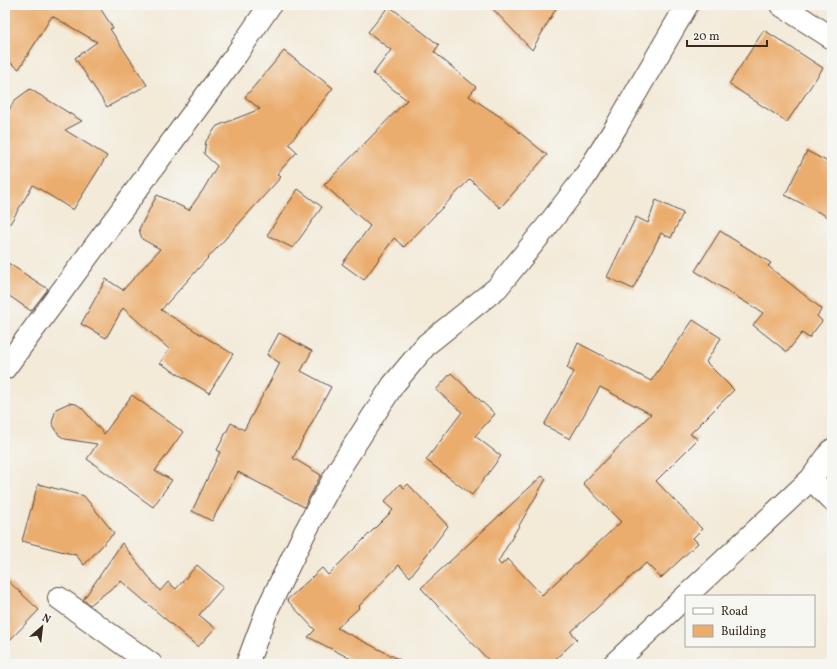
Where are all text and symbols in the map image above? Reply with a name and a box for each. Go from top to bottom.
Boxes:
scale bar [687,22,767,48]
text: 20 m [693,29,720,45]
legend [685,595,815,647]
text: Road [721,604,748,620]
north arrow [22,607,62,647]
text: N [39,611,53,628]
text: Building [721,624,766,640]

